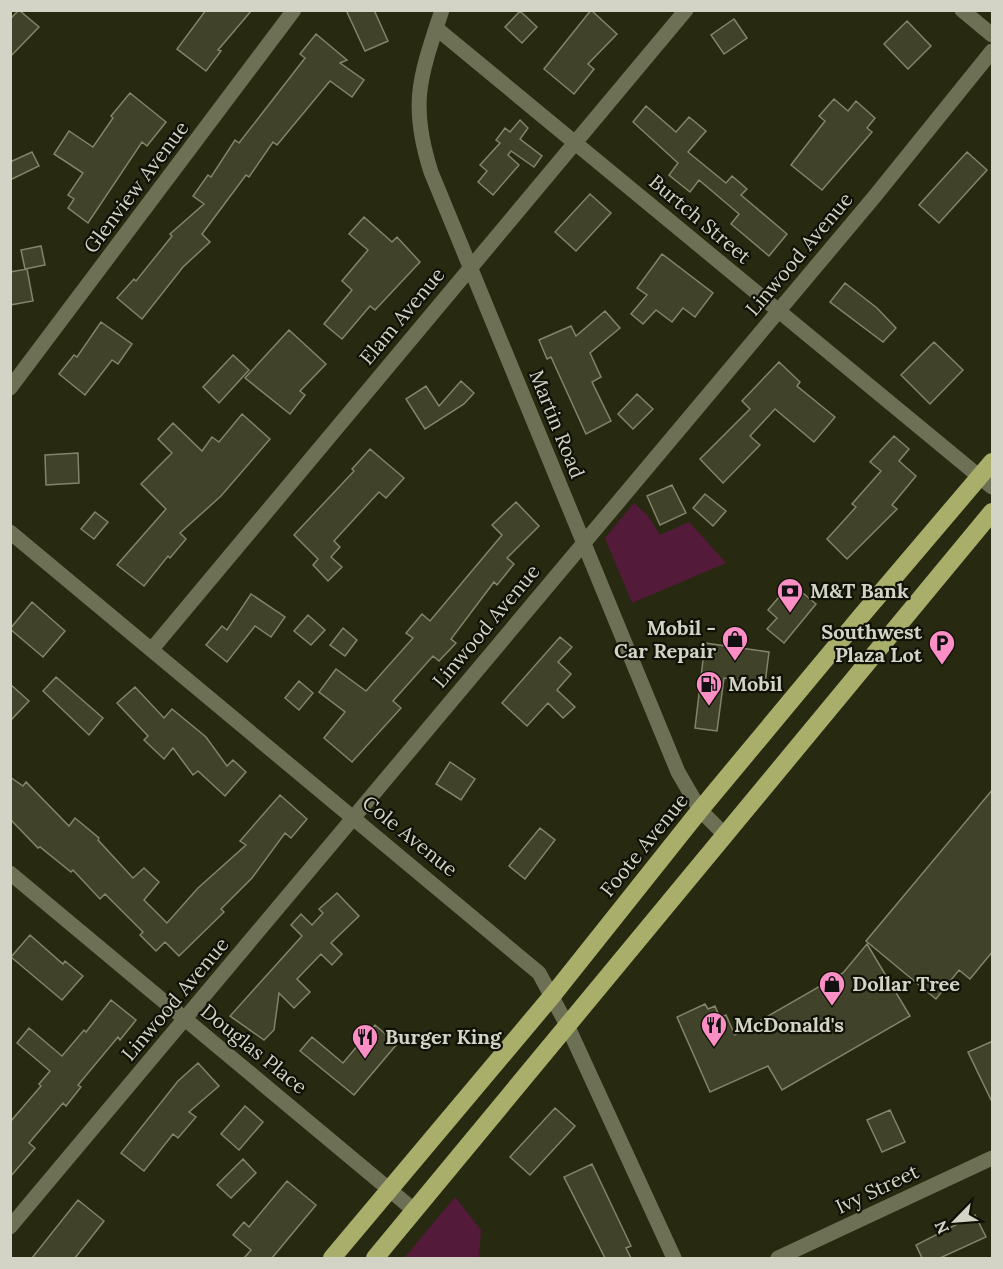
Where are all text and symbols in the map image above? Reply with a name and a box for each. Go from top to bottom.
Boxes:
street label: Glenview Avenue [78,116,194,258]
street label: Burtch Street [644,169,757,269]
street label: Linwood Avenue [740,187,858,320]
street label: Elam Avenue [354,262,450,369]
street label: Martin Road [524,366,591,482]
street label: Linwood Avenue [427,559,545,692]
bank icon: M&T Bank [775,576,805,614]
place label: M&T Bank [810,578,909,603]
place label: Mobil - Car Repair [614,615,716,663]
place label: Southwest Plaza Lot [821,619,923,667]
shop icon: Mobil - Car Repair [720,624,750,662]
parking icon: Southwest Plaza Lot [927,628,957,666]
fuel station icon: Mobil [694,669,724,707]
place label: Mobil [728,671,782,696]
street label: Foote Avenue [594,788,693,901]
street label: Cole Avenue [358,790,463,882]
street label: Linwood Avenue [116,932,234,1065]
shop icon: Dollar Tree [817,969,847,1007]
place label: Dollar Tree [852,971,960,996]
street label: Douglas Place [196,998,313,1099]
restaurant icon: McDonald's [699,1010,729,1048]
place label: McDonald's [734,1012,844,1037]
restaurant icon: Burger King [350,1022,380,1060]
place label: Burger King [385,1024,502,1049]
street label: Ivy Street [831,1158,923,1219]
north arrow [925,1191,985,1251]
text: N [930,1218,953,1237]

